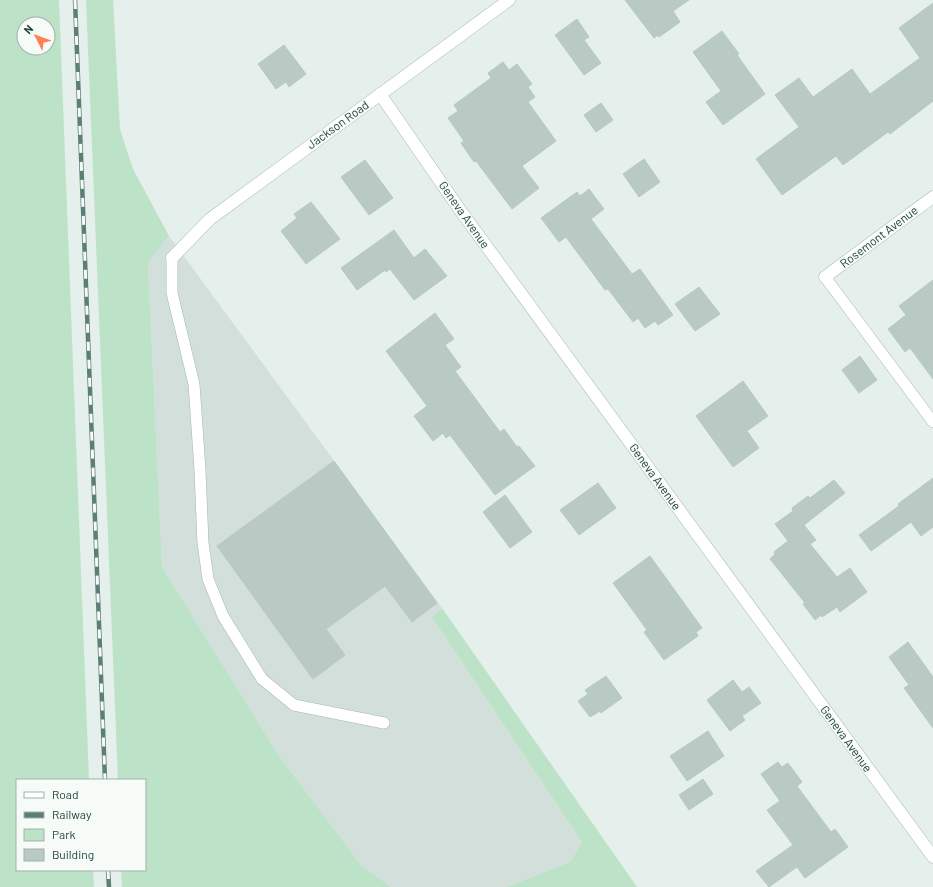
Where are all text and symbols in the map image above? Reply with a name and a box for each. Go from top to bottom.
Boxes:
north arrow [16,16,56,56]
text: N [21,22,35,36]
street label: Jackson Road [304,97,371,151]
street label: Geneva Avenue [437,178,493,251]
street label: Rosemont Avenue [837,202,920,270]
street label: Geneva Avenue [627,440,685,512]
street label: Geneva Avenue [818,702,876,774]
legend [16,779,146,871]
text: Road [52,787,79,801]
text: Railway [52,807,92,821]
text: Park [52,827,76,841]
text: Building [52,847,94,861]

